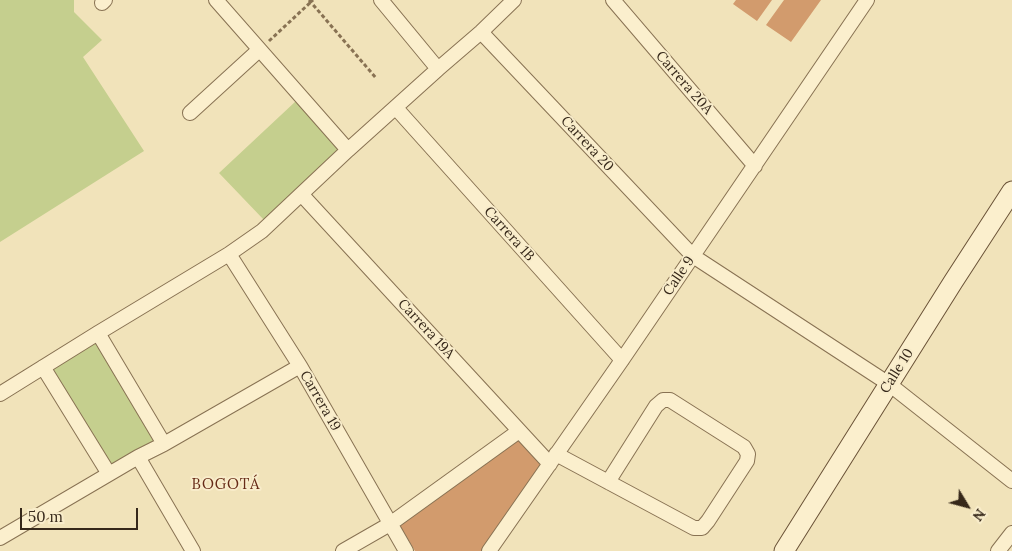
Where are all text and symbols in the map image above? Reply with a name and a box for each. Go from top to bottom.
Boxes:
street label: Carrera 20A [652,48,716,118]
street label: Carrera 20 [557,113,617,175]
street label: Carrera 1B [480,203,538,265]
street label: Calle 9 [660,253,698,299]
street label: Carrera 19A [394,296,458,362]
street label: Calle 10 [877,345,917,397]
street label: Carrera 19 [296,368,344,434]
district label: BOGOTÁ [191,476,261,494]
north arrow [942,481,992,531]
scale bar [22,498,140,530]
text: N [969,505,989,525]
text: 50 m [28,507,63,526]

